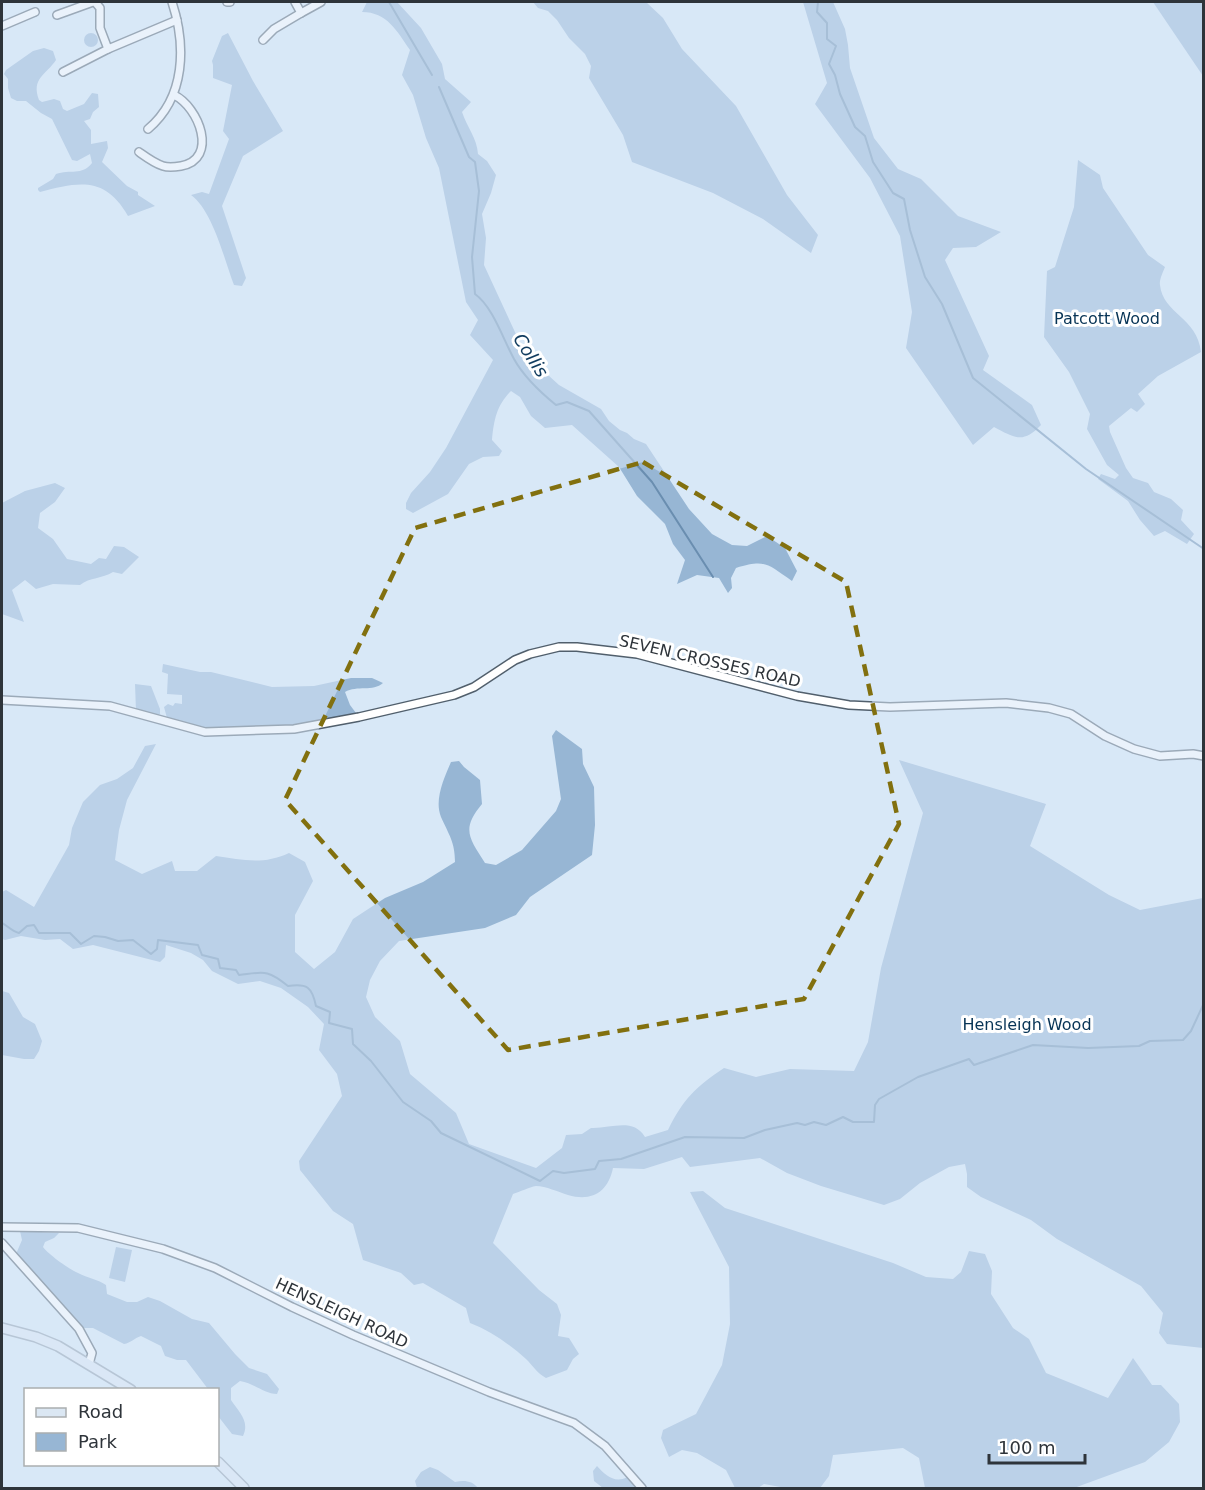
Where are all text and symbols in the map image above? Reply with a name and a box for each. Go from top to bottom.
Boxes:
park label: Patcott Wood [1054,309,1160,328]
water label: Collis [509,329,553,381]
street label: SEVEN CROSSES ROAD [617,631,803,691]
park label: Hensleigh Wood [962,1015,1092,1034]
street label: HENSLEIGH ROAD [273,1274,411,1352]
legend [24,1388,219,1466]
text: Road [78,1401,123,1422]
scale bar [989,1427,1085,1465]
text: Park [78,1431,117,1452]
text: 100 m [998,1437,1056,1458]

